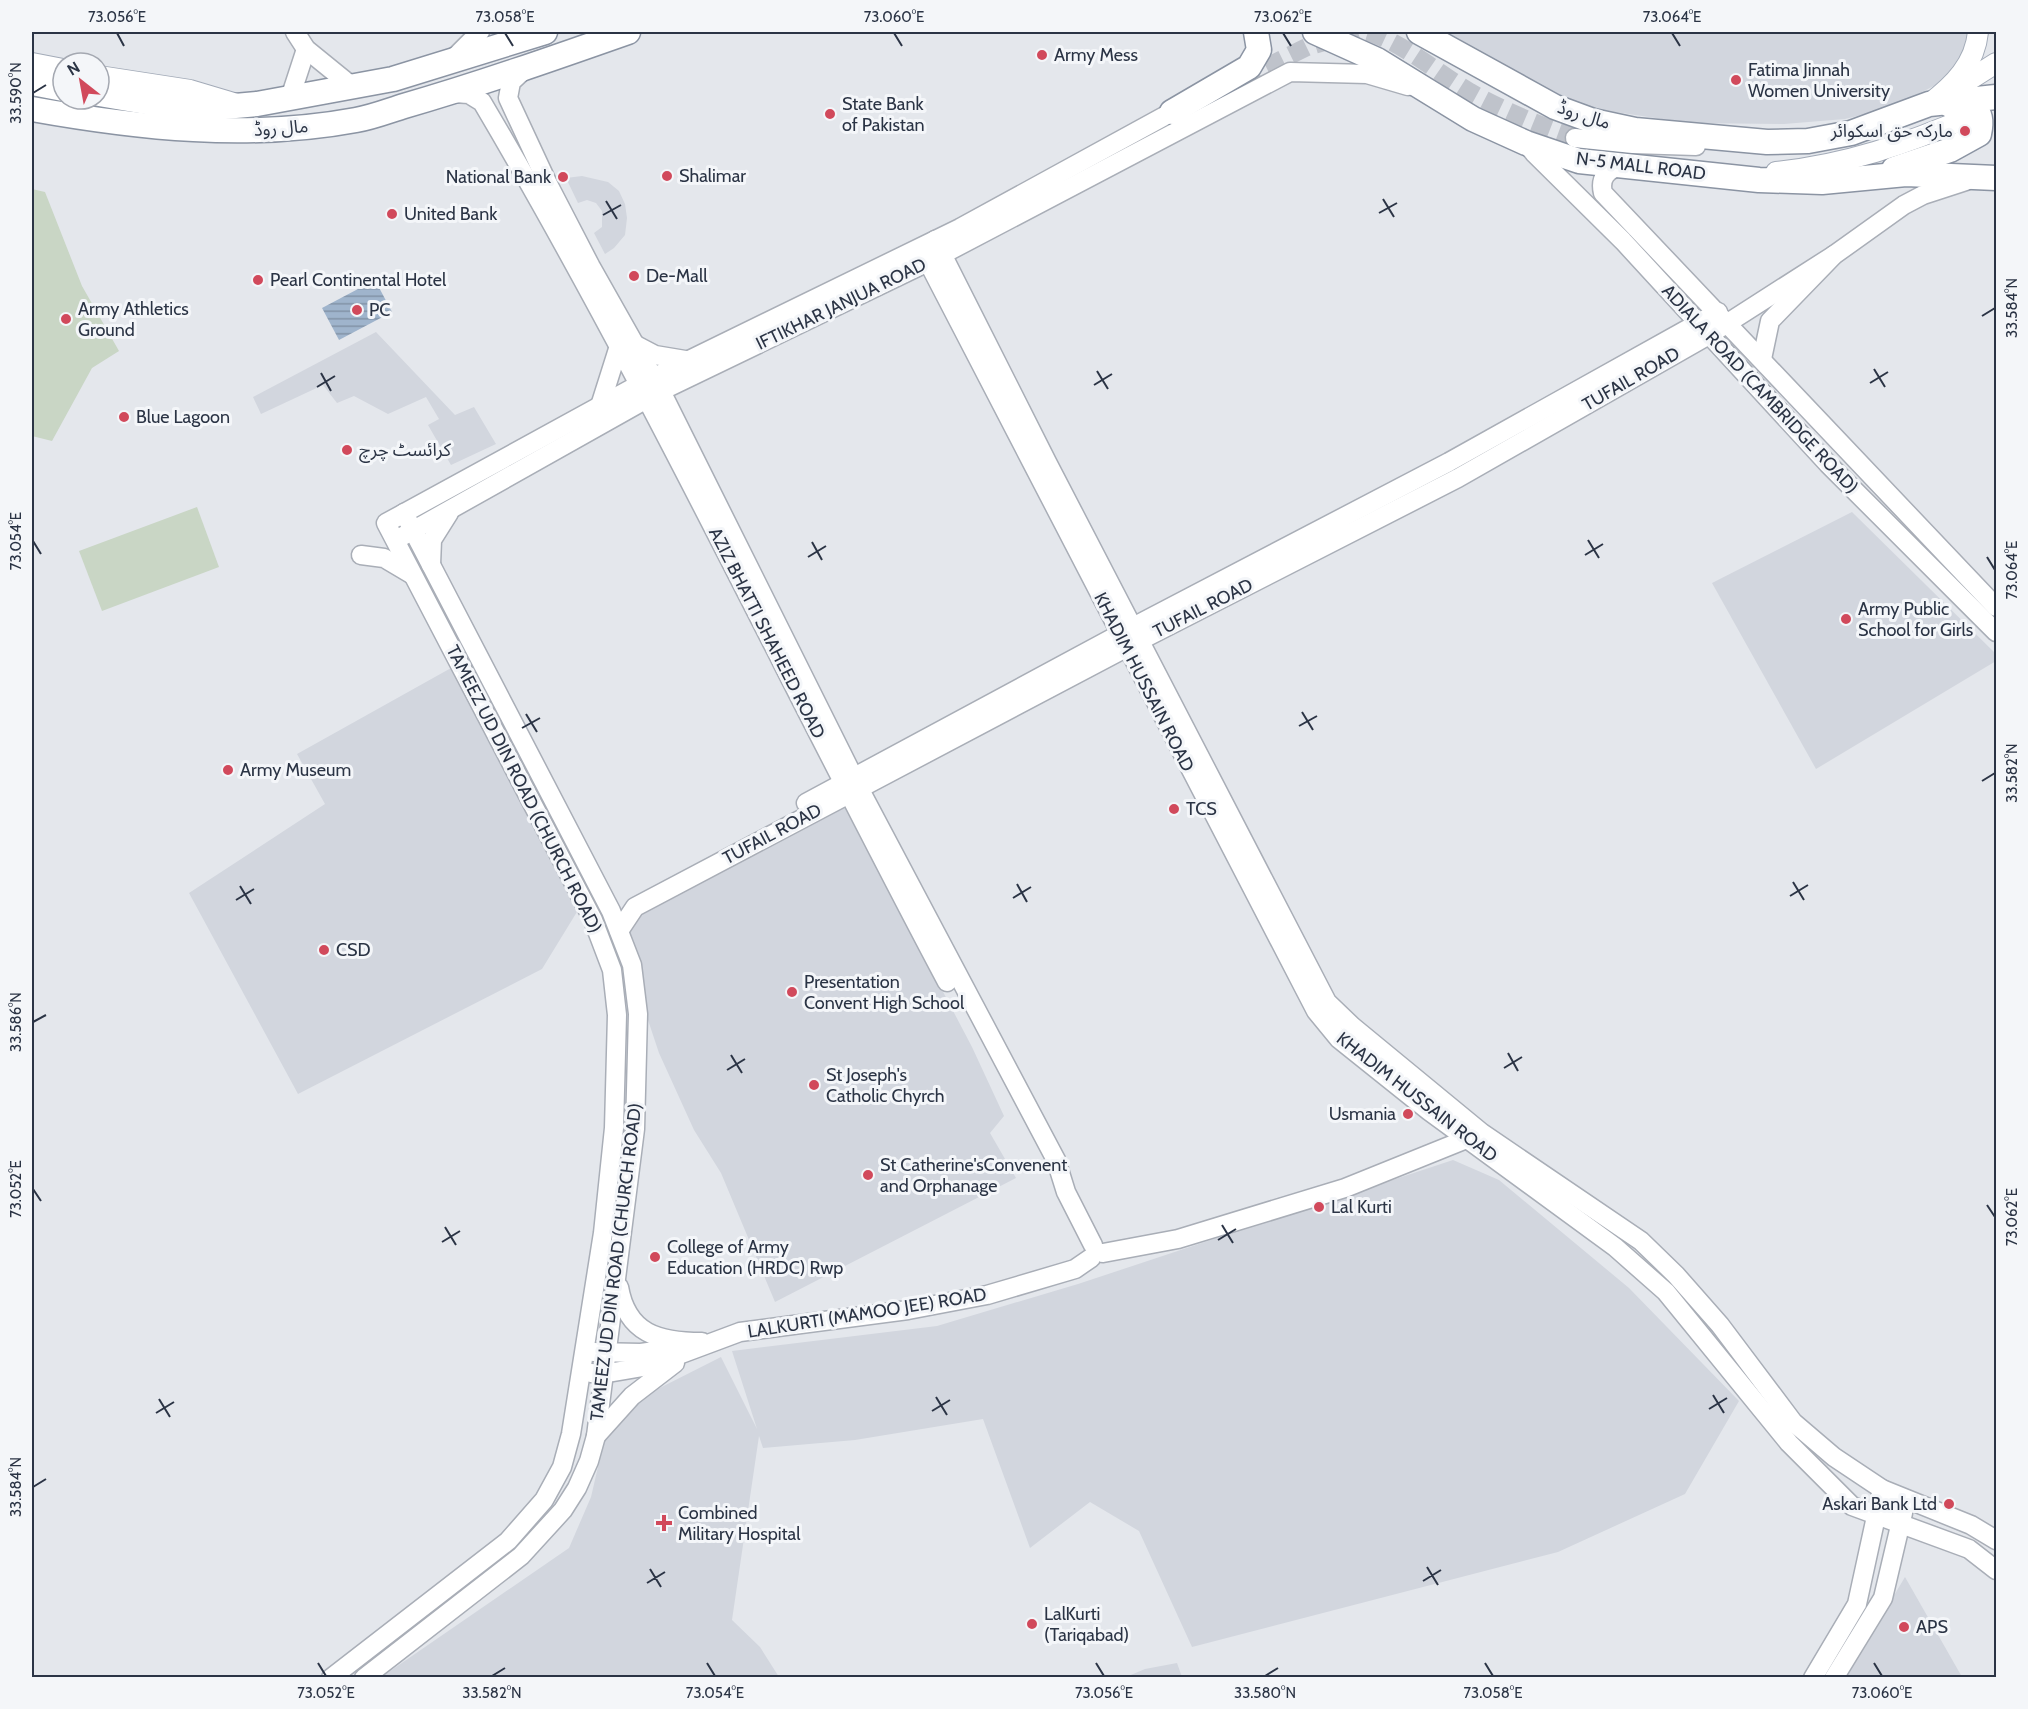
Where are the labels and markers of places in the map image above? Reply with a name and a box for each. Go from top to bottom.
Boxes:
place label: Army Mess [1054,44,1138,66]
marker: Army Mess [1035,48,1049,62]
place label: Fatima Jinnah Women University [1748,59,1890,102]
marker: Fatima Jinnah Women University [1729,73,1743,87]
place label: State Bank of Pakistan [842,93,925,136]
marker: State Bank of Pakistan [823,107,837,121]
place label: مارکہ حق اسکوائر [1830,120,1953,142]
marker: مارکہ حق اسکوائر [1958,124,1972,138]
place label: Shalimar [679,165,746,187]
place label: National Bank [446,166,552,188]
marker: Shalimar [660,169,674,183]
marker: National Bank [556,170,570,184]
place label: United Bank [404,203,498,225]
marker: United Bank [385,207,399,221]
place label: De-Mall [646,265,708,287]
place label: Pearl Continental Hotel [270,269,447,291]
marker: De-Mall [627,269,641,283]
marker: Pearl Continental Hotel [251,273,265,287]
place label: Army Athletics Ground [78,298,189,341]
place label: PC [369,299,390,321]
marker: PC [350,303,364,317]
marker: Army Athletics Ground [59,312,73,326]
place label: Blue Lagoon [136,406,230,428]
marker: Blue Lagoon [117,410,131,424]
place label: کرائسٹ چرچ [359,439,451,463]
marker: کرائسٹ چرچ [340,443,354,457]
place label: Army Public School for Girls [1858,598,1973,641]
marker: Army Public School for Girls [1839,612,1853,626]
place label: Army Museum [240,759,351,781]
marker: Army Museum [221,763,235,777]
place label: TCS [1186,798,1217,820]
marker: TCS [1167,802,1181,816]
place label: CSD [336,939,371,961]
marker: CSD [317,943,331,957]
place label: Presentation Convent High School [804,971,965,1014]
marker: Presentation Convent High School [785,985,799,999]
place label: St Joseph's Catholic Chyrch [826,1064,945,1107]
marker: St Joseph's Catholic Chyrch [807,1078,821,1092]
place label: Usmania [1329,1103,1396,1125]
marker: Usmania [1401,1107,1415,1121]
place label: St Catherine'sConvenent and Orphanage [880,1154,1067,1197]
marker: St Catherine'sConvenent and Orphanage [861,1168,875,1182]
place label: Lal Kurti [1331,1196,1392,1218]
marker: Lal Kurti [1312,1200,1326,1214]
place label: College of Army Education (HRDC) Rwp [667,1236,843,1279]
marker: College of Army Education (HRDC) Rwp [648,1250,662,1264]
place label: Askari Bank Ltd [1822,1493,1937,1515]
marker: Askari Bank Ltd [1942,1497,1956,1511]
place label: Combined Military Hospital [678,1502,801,1545]
marker: Combined Military Hospital [655,1514,673,1532]
place label: LalKurti (Tariqabad) [1044,1603,1129,1646]
place label: APS [1916,1616,1948,1638]
marker: LalKurti (Tariqabad) [1025,1617,1039,1631]
marker: APS [1897,1620,1911,1634]

